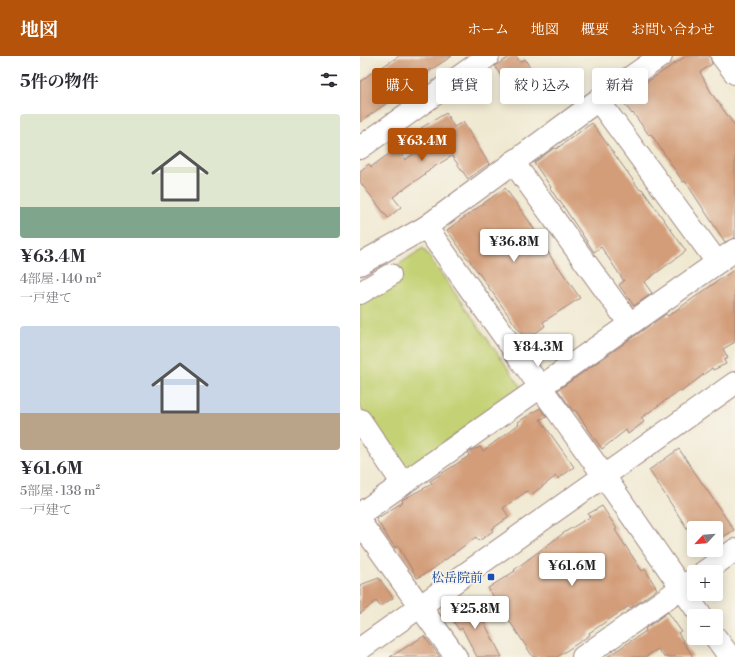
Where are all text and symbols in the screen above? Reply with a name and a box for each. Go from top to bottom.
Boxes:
text: 地図 [20,18,58,42]
text: ホーム [467,21,509,39]
text: 地図 [531,21,559,39]
text: 概要 [581,21,609,39]
text: お問い合わせ [631,21,715,39]
chip: 購入 [372,68,428,104]
chip: 賃貸 [436,68,492,104]
chip: 絞り込み [500,68,584,104]
chip: 新着 [592,68,648,104]
icon: filters [318,69,340,91]
text: 5件の物件 [20,71,99,93]
pin: ¥63.4M [389,128,455,162]
text: ¥63.4M [397,133,447,149]
icon: home [144,140,216,212]
pin: ¥36.8M [481,229,547,263]
text: ¥36.8M [489,234,539,250]
text: ¥63.4M [20,246,86,268]
text: 4部屋 · 140 m² [20,271,101,287]
text: 一戸建て [20,290,72,306]
pin: ¥84.3M [505,334,571,368]
text: ¥84.3M [513,339,563,355]
icon: home [144,352,216,424]
text: ¥61.6M [20,458,83,480]
text: 5部屋 · 138 m² [20,483,100,499]
text: 一戸建て [20,502,72,518]
north arrow [687,521,723,557]
map controls [687,521,723,645]
pin: ¥61.6M [539,553,605,587]
text: ¥61.6M [548,558,596,574]
button: + [687,565,723,601]
place label: 松岳院前 [431,570,483,586]
marker: 松岳院前 [486,572,496,582]
pin: ¥25.8M [442,596,508,630]
text: ¥25.8M [450,601,500,617]
button: − [687,609,723,645]

